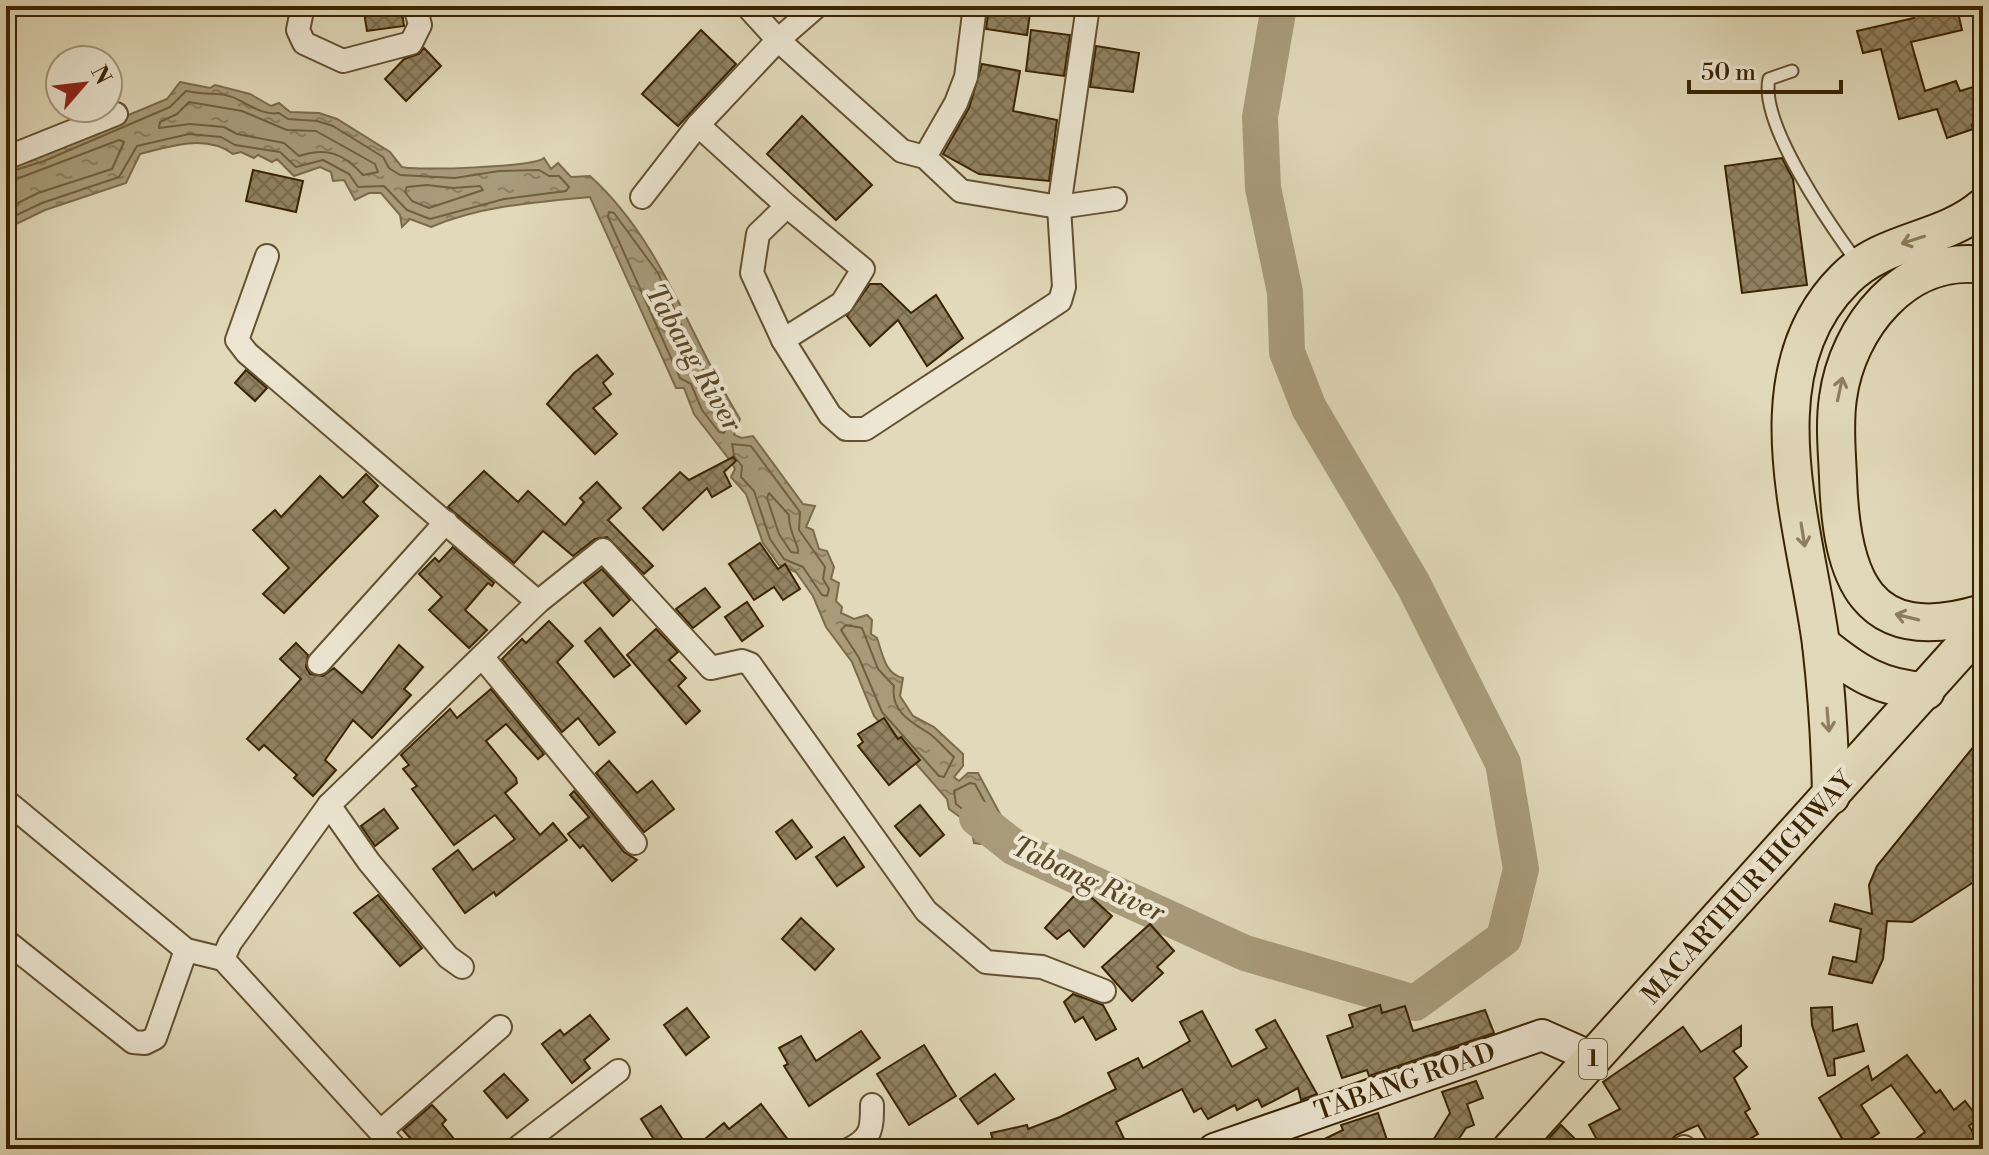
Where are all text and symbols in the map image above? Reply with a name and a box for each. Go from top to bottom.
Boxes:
north arrow [44,44,124,124]
scale bar [1689,44,1841,94]
text: 50 m [1701,58,1756,88]
text: N [84,61,117,90]
one-way arrow [1901,233,1926,248]
water label: Tabang River [637,278,750,439]
one-way arrow [1833,377,1848,402]
one-way arrow [1796,521,1811,547]
one-way arrow [1894,609,1920,624]
one-way arrow [1821,706,1836,733]
street label: MACARTHUR HIGHWAY [1635,764,1862,1011]
water label: Tabang River [1006,829,1171,931]
street label: TABANG ROAD [1310,1036,1500,1128]
road number: 1 [1579,1039,1607,1079]

